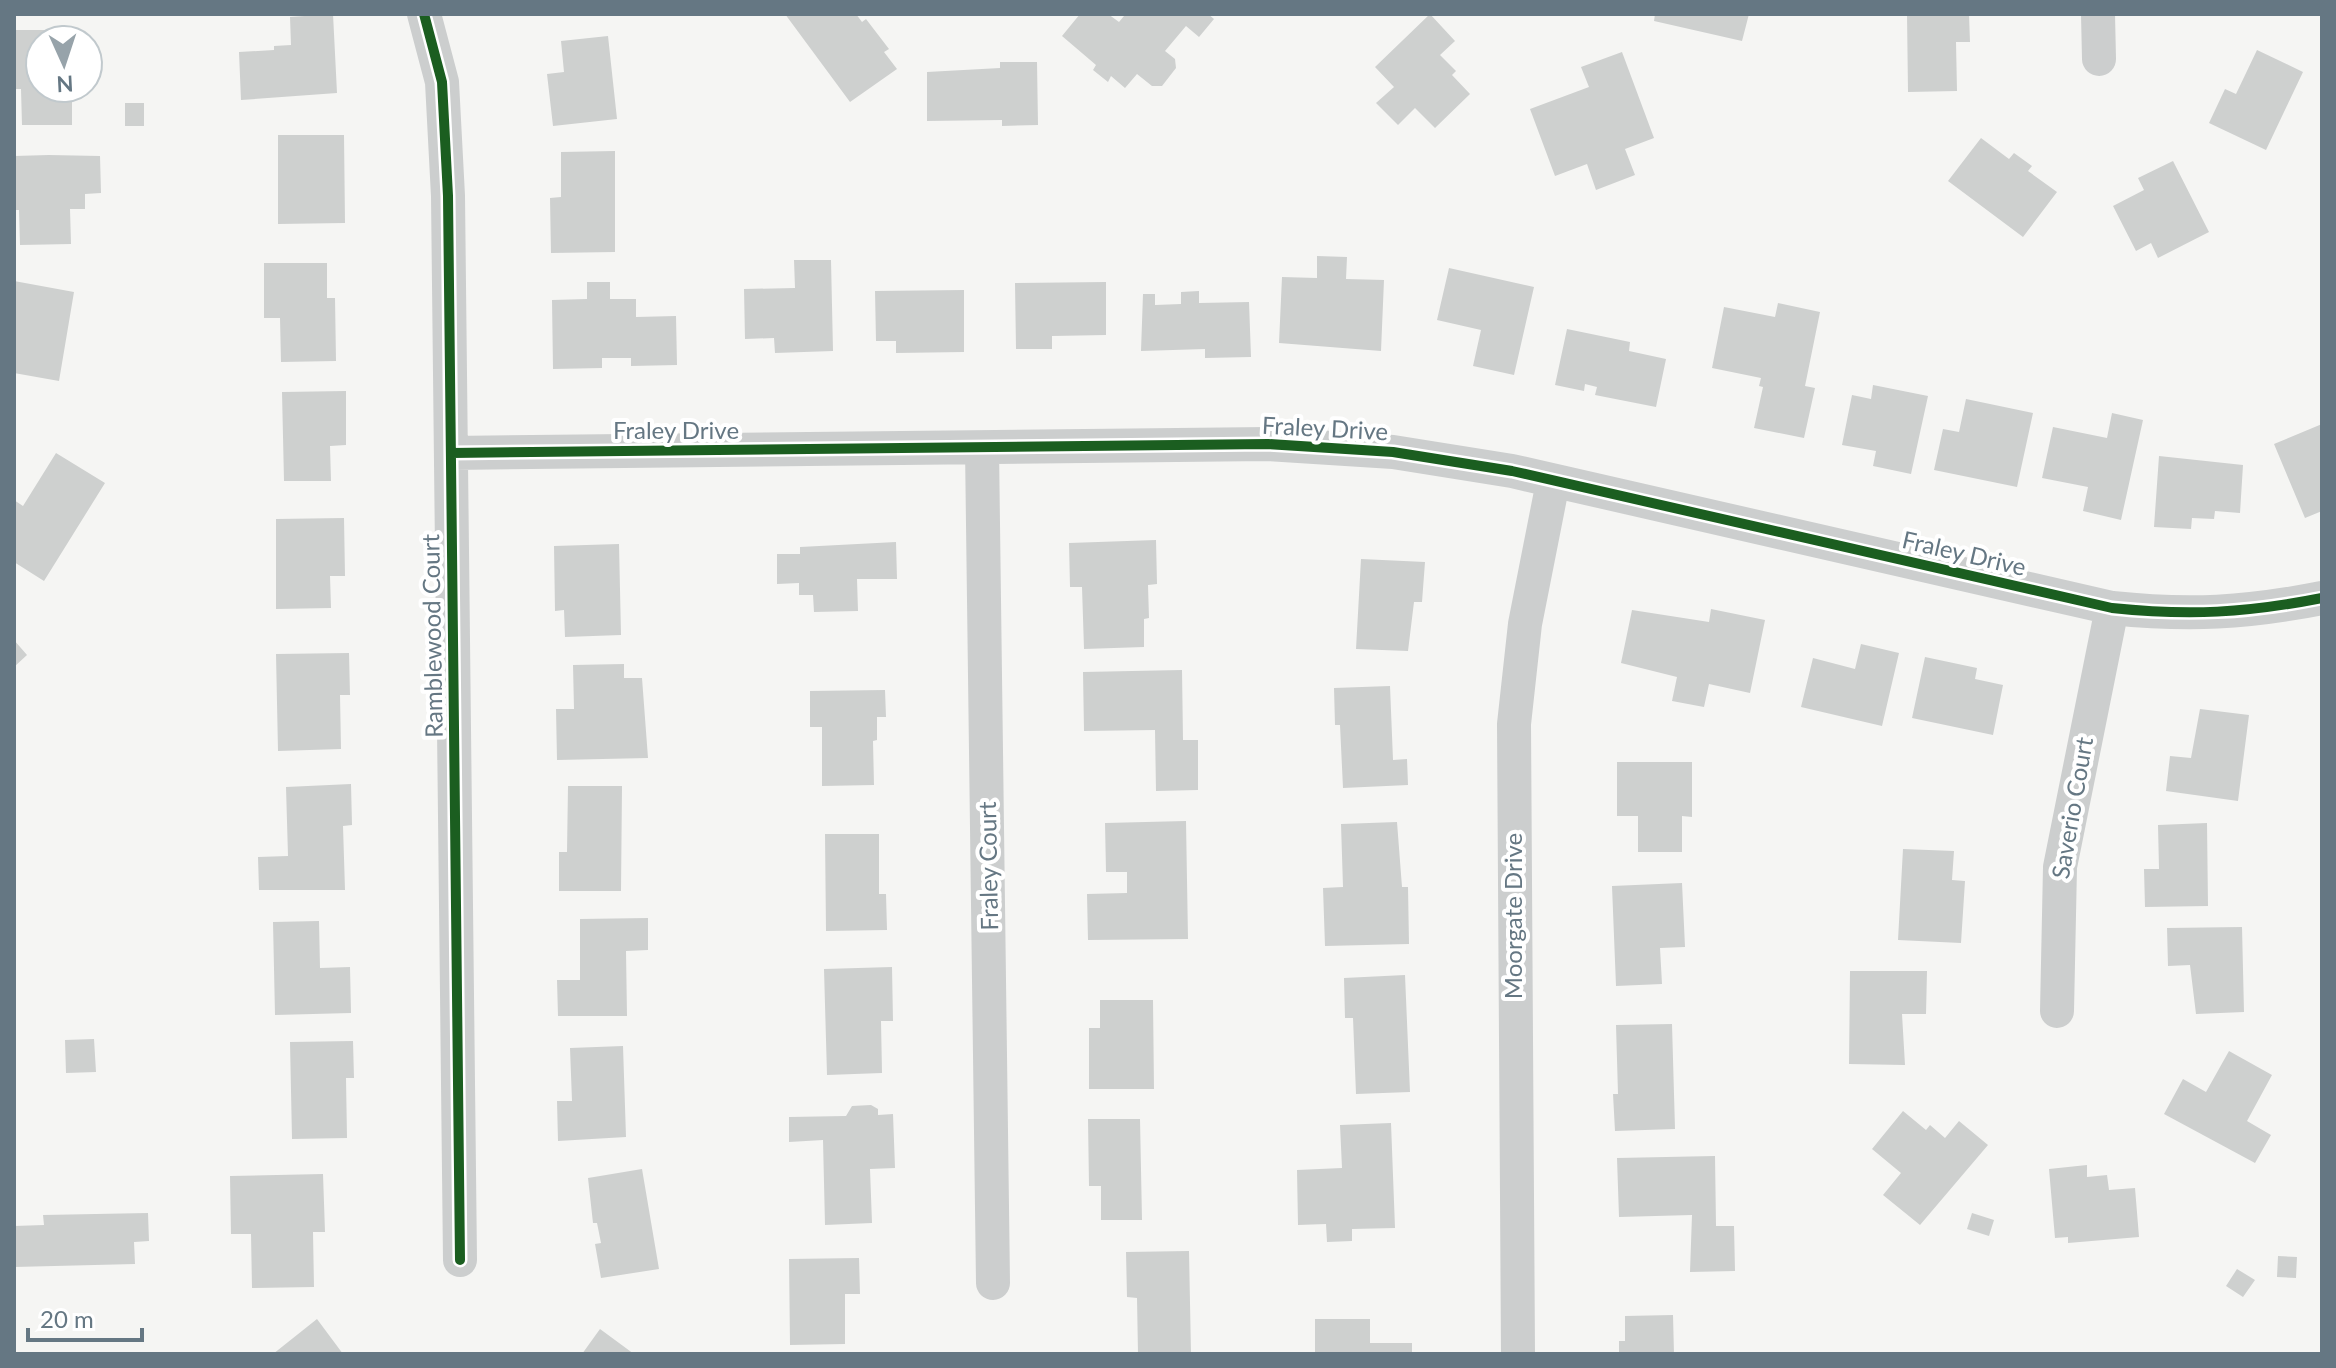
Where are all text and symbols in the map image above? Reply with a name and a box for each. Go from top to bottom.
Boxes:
north arrow [24,24,104,104]
text: N [56,71,74,98]
street label: Fraley Drive [1261,410,1389,445]
street label: Fraley Drive [613,415,739,444]
street label: Fraley Drive [1900,524,2029,581]
street label: Ramblewood Court [415,534,448,738]
street label: Saverio Court [2045,734,2098,881]
street label: Fraley Court [972,801,1003,931]
street label: Moorgate Drive [1498,833,1527,999]
scale bar [28,1292,142,1342]
text: 20 m [40,1304,94,1333]

